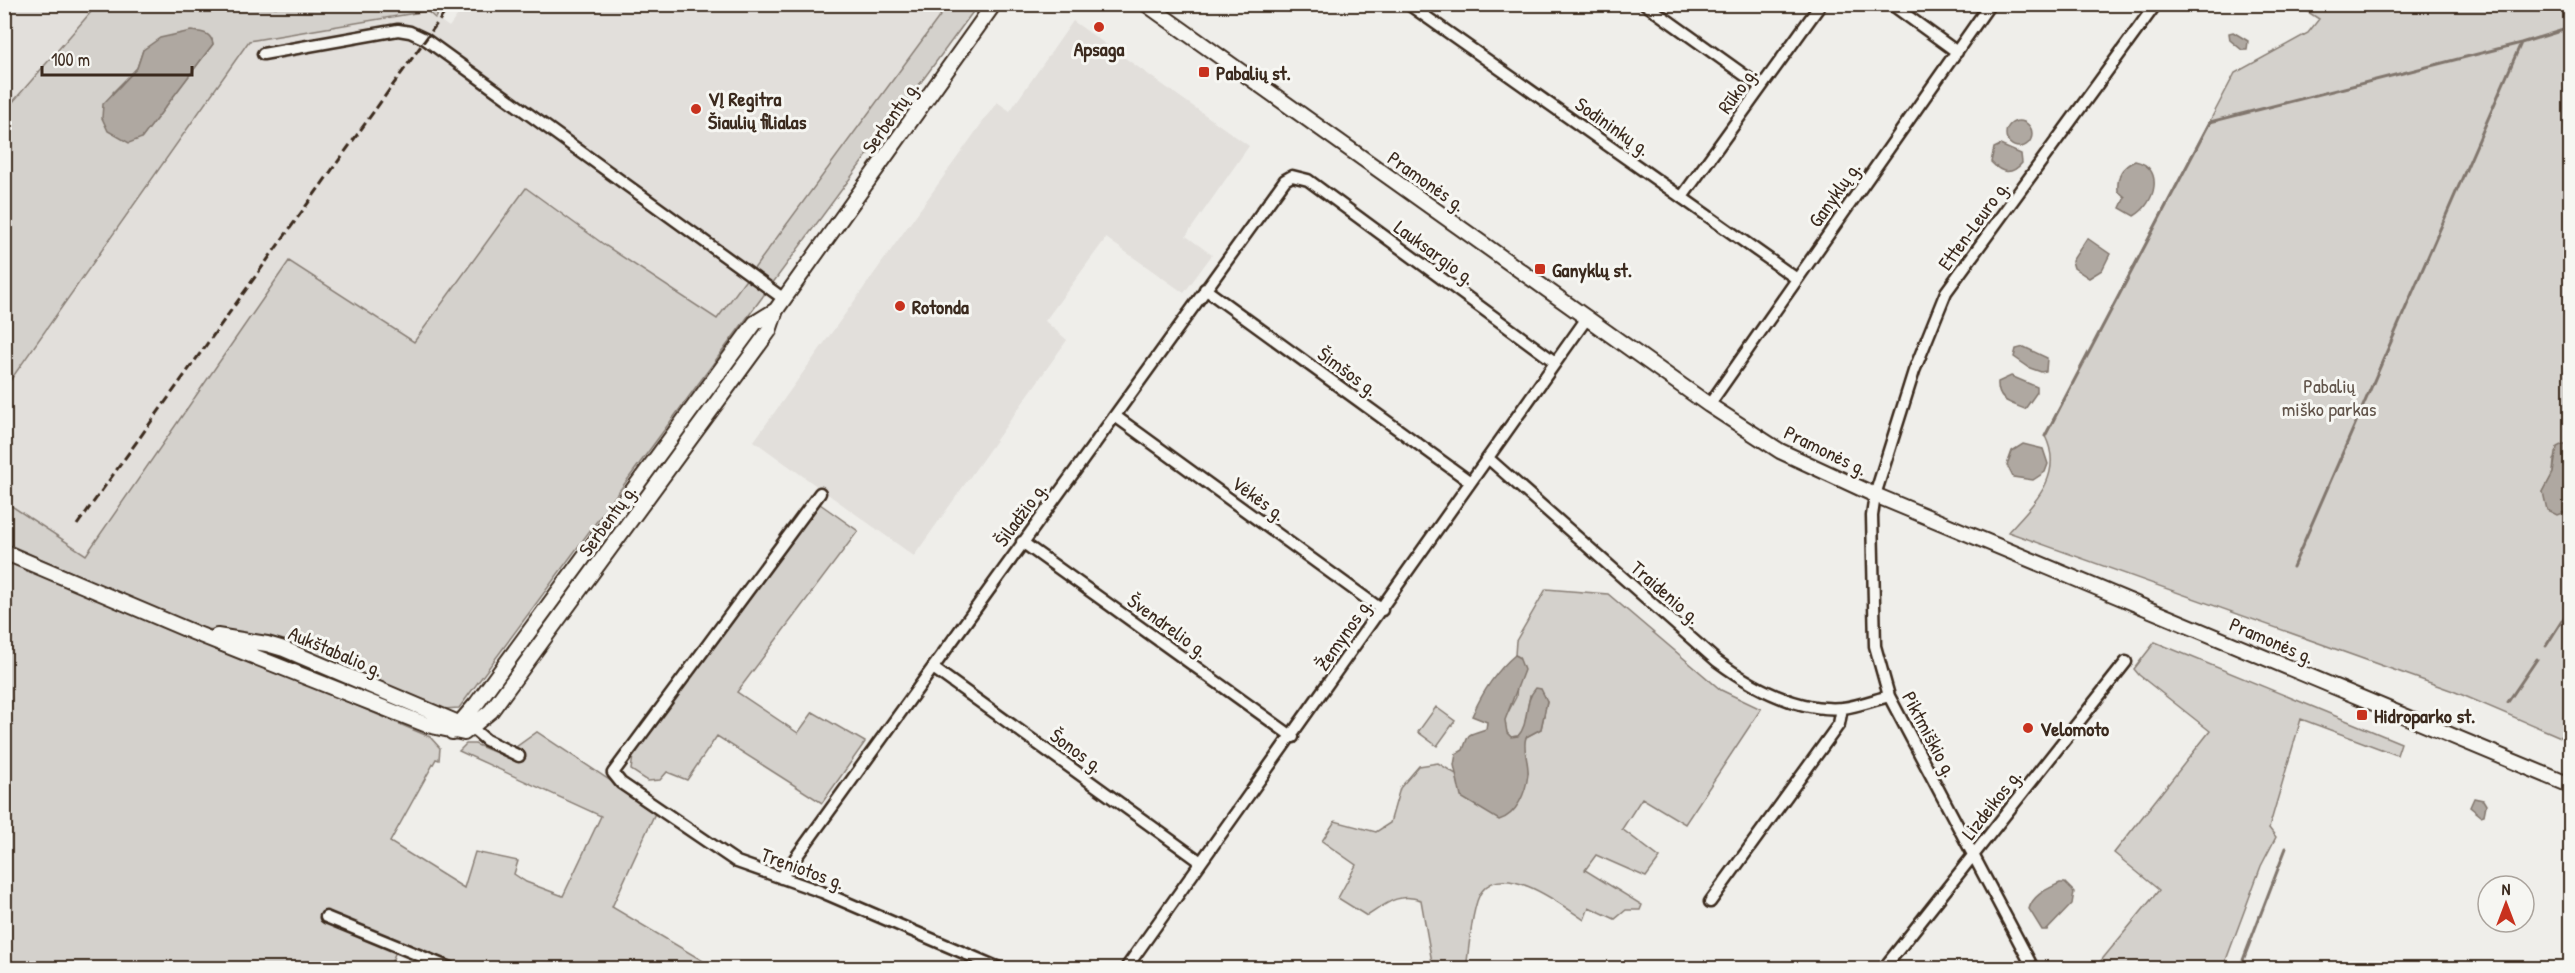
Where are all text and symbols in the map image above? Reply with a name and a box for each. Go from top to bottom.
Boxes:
marker: Apsaga [1092,20,1106,34]
place label: Apsaga [1074,35,1124,63]
scale bar [42,39,192,77]
text: 100 m [51,47,90,72]
place label: Pabalių st. [1216,59,1291,86]
street label: Rūko g. [1711,61,1763,119]
marker: Pabalių st. [1197,65,1211,79]
street label: Serbentų g. [855,75,925,159]
place label: VĮ Regitra Šiaulių filialas [708,85,807,135]
street label: Sodininkų g. [1570,90,1656,162]
marker: VĮ Regitra Šiaulių filialas [689,102,703,116]
street label: Pramonės g. [1383,144,1471,218]
street label: Ganyklų g. [1802,156,1866,232]
street label: Etten-Leuro g. [1931,175,2015,275]
street label: Lauksargio g. [1389,213,1481,291]
place label: Ganyklų st. [1552,256,1632,284]
marker: Ganyklų st. [1533,262,1547,276]
place label: Rotonda [912,293,969,320]
marker: Rotonda [893,299,907,313]
street label: Šimšos g. [1312,340,1384,402]
park label: Pabalių miško parkas [2282,372,2377,422]
street label: Pramonės g. [1780,418,1872,482]
street label: Vėkės g. [1226,469,1292,527]
street label: Šiladžio g. [987,476,1053,552]
street label: Serbentų g. [572,479,642,561]
street label: Traidenio g. [1625,554,1707,630]
street label: Švendrelio g. [1122,587,1214,663]
street label: Žemynos g. [1308,592,1378,676]
street label: Pramonės g. [2226,610,2318,670]
street label: Aukštabalio g. [285,619,387,683]
street label: Piktmiškio g. [1896,686,1964,782]
place label: Hidroparko st. [2374,702,2475,730]
marker: Hidroparko st. [2355,708,2369,722]
place label: Velomoto [2040,715,2109,742]
street label: Šonos g. [1045,721,1109,779]
marker: Velomoto [2021,721,2035,735]
street label: Lizdeikos g. [1955,763,2027,845]
street label: Treniotos g. [757,840,849,896]
north arrow [2476,874,2536,934]
text: N [2502,878,2511,900]

